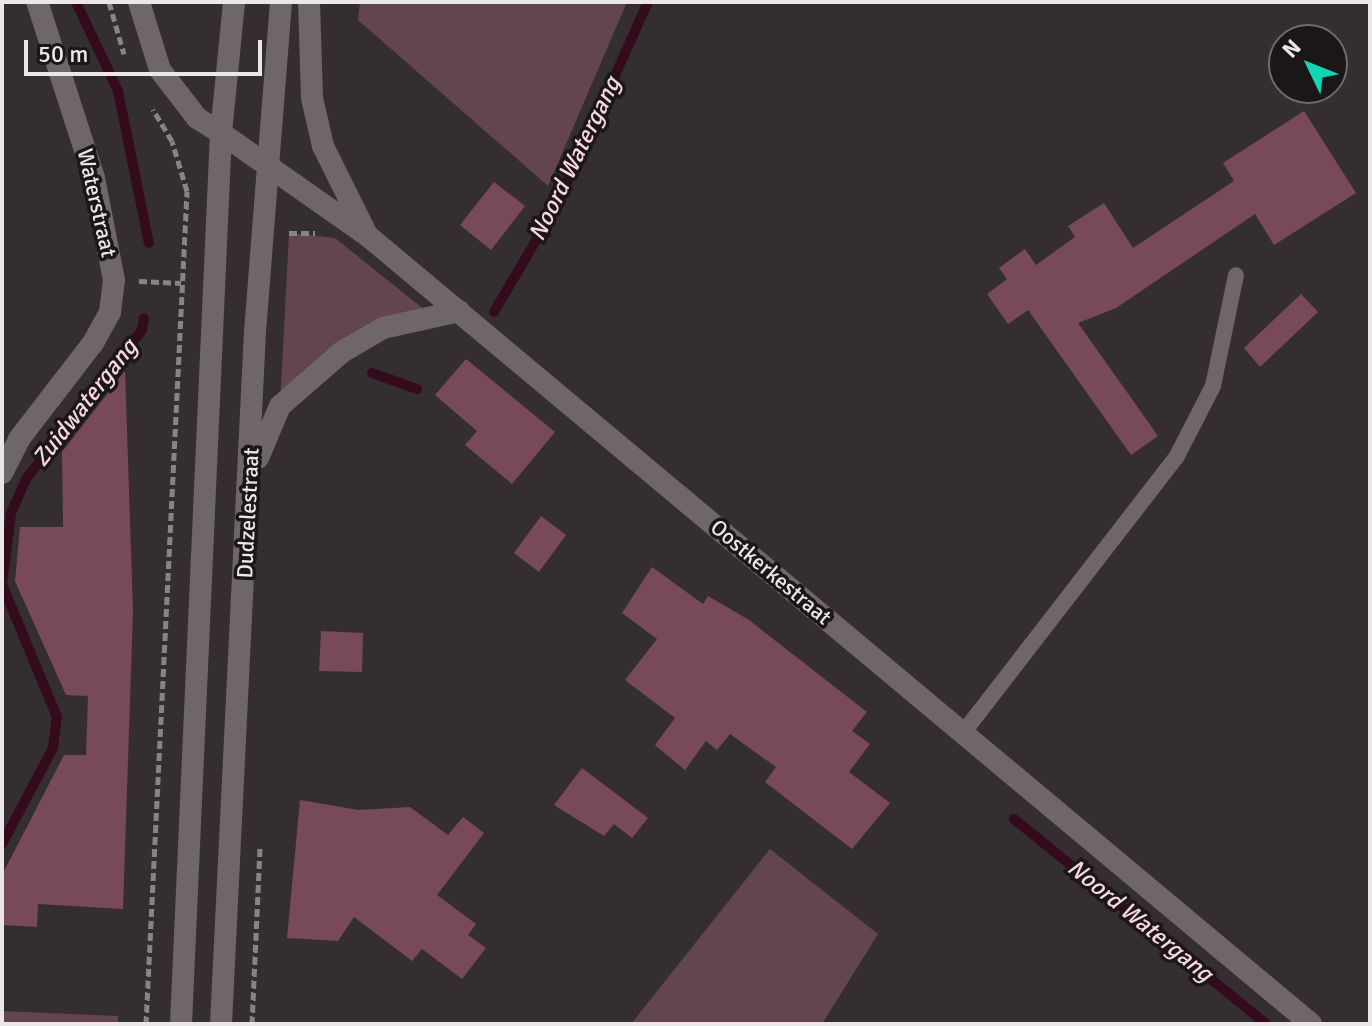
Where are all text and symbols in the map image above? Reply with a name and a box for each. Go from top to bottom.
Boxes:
scale bar [28,24,266,74]
north arrow [1268,24,1348,104]
text: N [1276,34,1307,63]
text: 50 m [38,39,88,69]
water label: Noord Watergang [523,72,627,246]
street label: Waterstraat [72,146,122,260]
water label: Zuidwatergang [26,334,144,472]
street label: Dudzelestraat [231,447,265,579]
street label: Oostkerkestraat [705,514,837,630]
water label: Noord Watergang [1061,854,1219,988]

